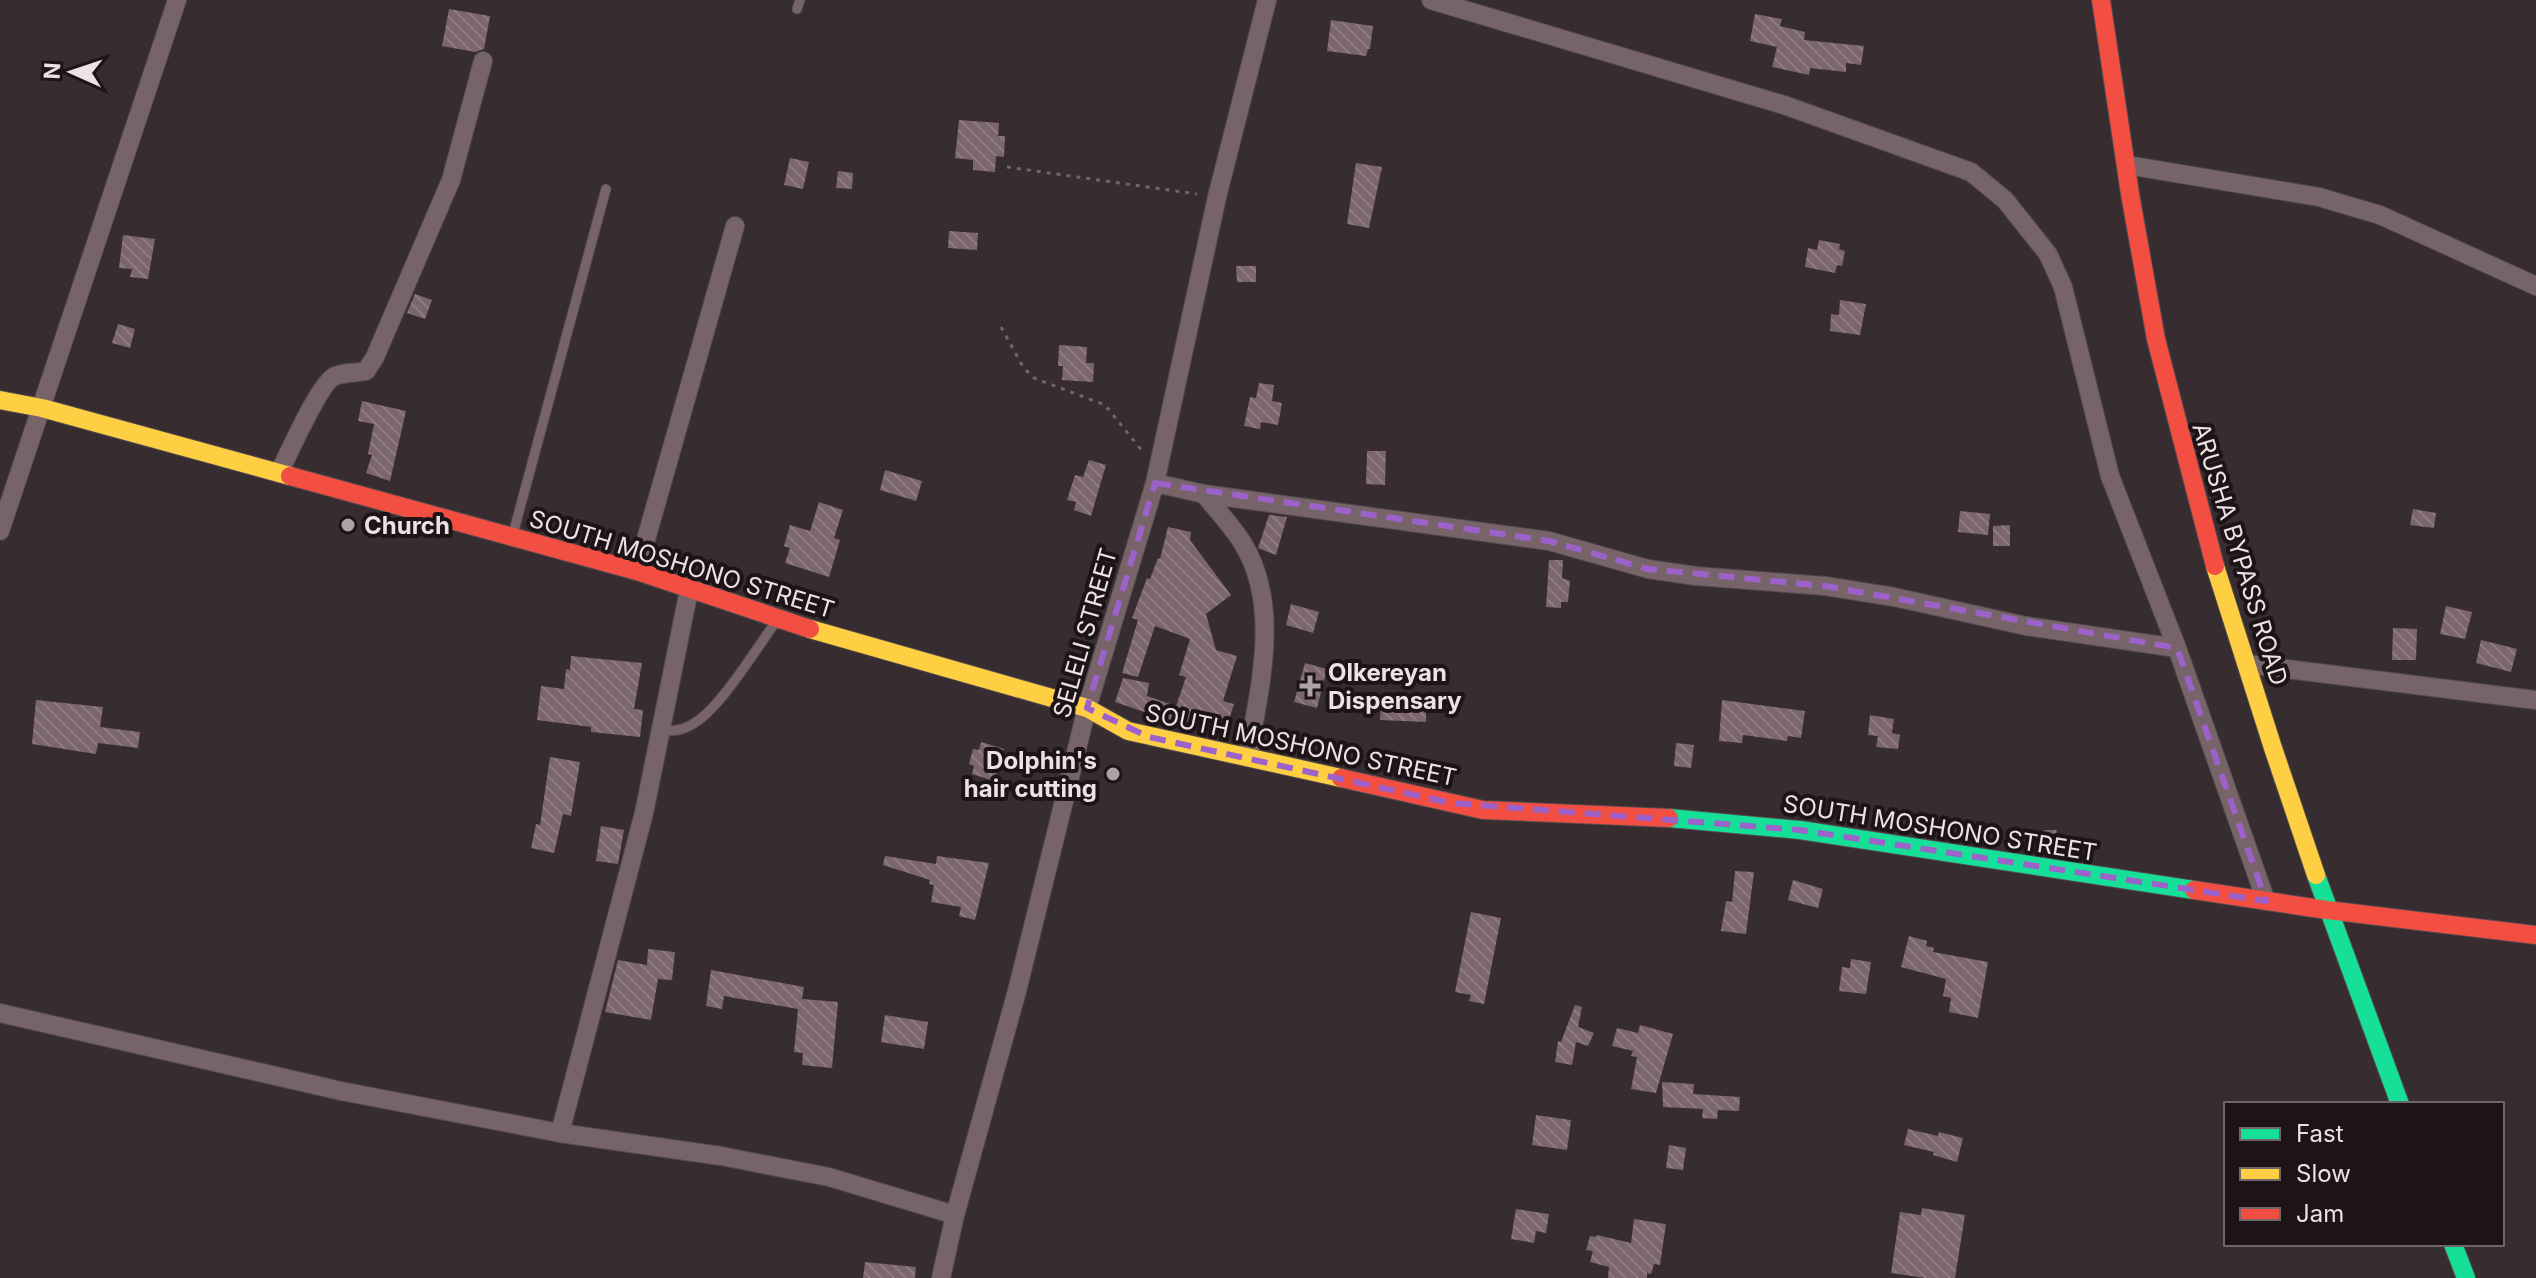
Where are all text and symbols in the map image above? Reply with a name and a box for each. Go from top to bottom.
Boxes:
north arrow [32,32,112,112]
text: N [39,62,65,80]
street label: ARUSHA BYPASS ROAD [2186,419,2294,689]
street label: SOUTH MOSHONO STREET [526,504,838,624]
place label: Church [364,511,450,540]
marker: Church [339,516,357,534]
street label: SELELI STREET [1047,545,1123,721]
place label: Olkereyan Dispensary [1328,658,1462,715]
marker: Olkereyan Dispensary [1299,675,1321,697]
street label: SOUTH MOSHONO STREET [1143,698,1459,792]
place label: Dolphin's hair cutting [964,746,1097,803]
marker: Dolphin's hair cutting [1104,765,1122,783]
street label: SOUTH MOSHONO STREET [1781,789,2099,867]
legend [2224,1102,2504,1246]
text: Fast [2296,1119,2344,1148]
text: Slow [2296,1159,2351,1188]
text: Jam [2296,1199,2344,1228]

